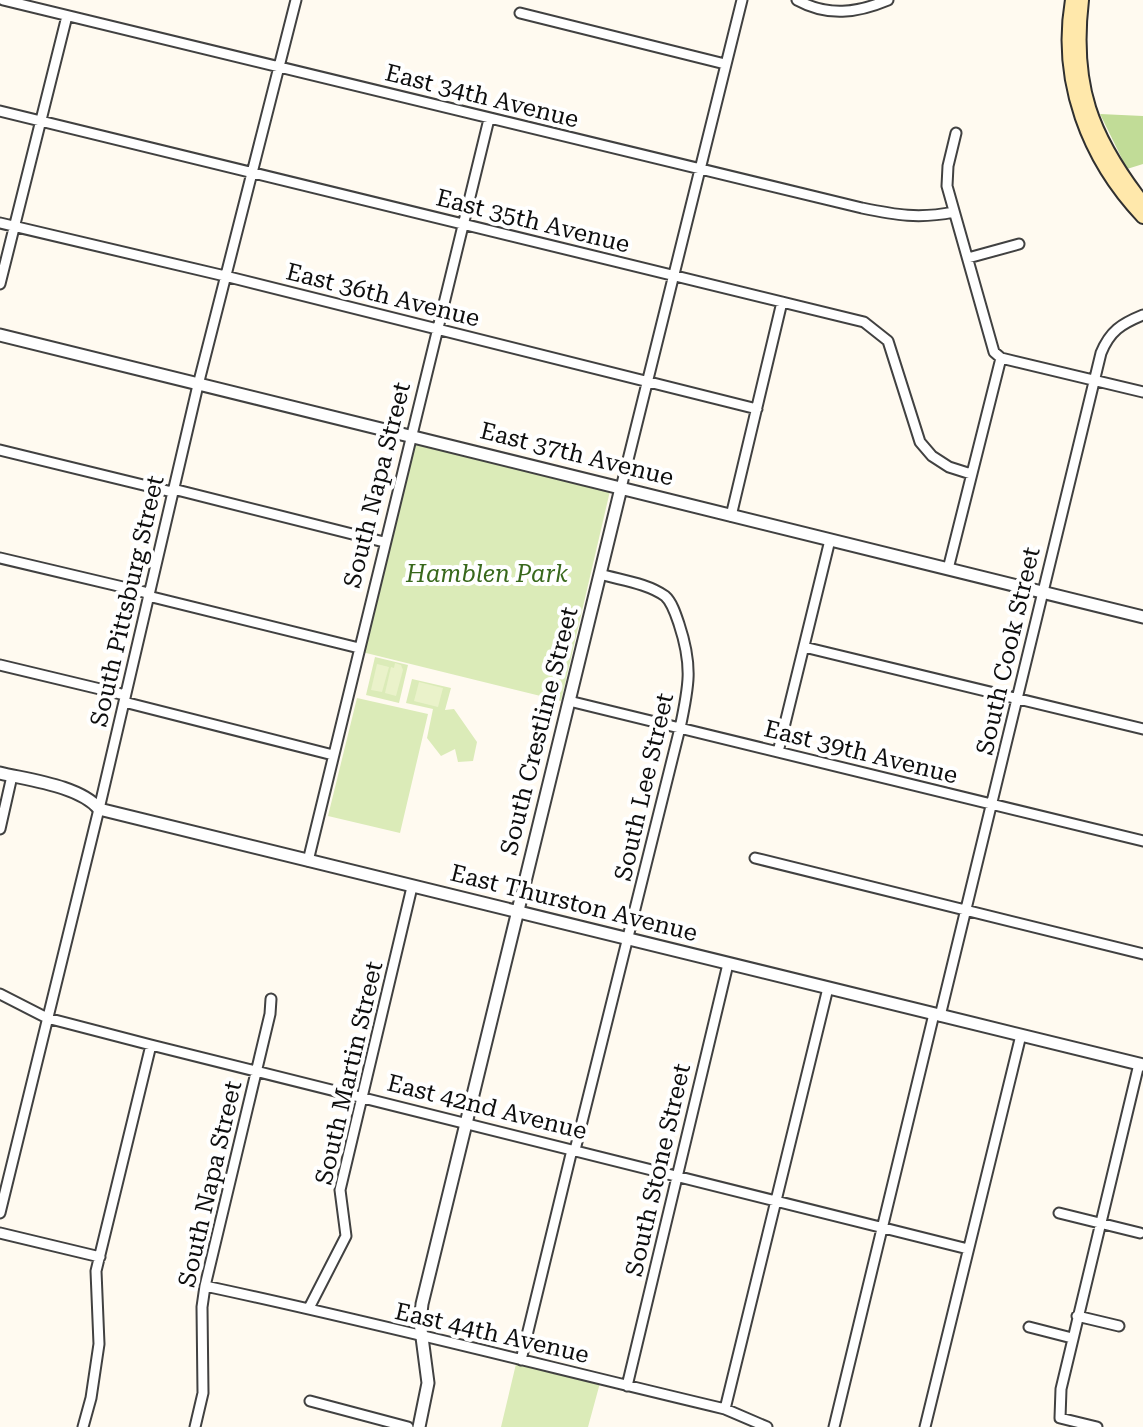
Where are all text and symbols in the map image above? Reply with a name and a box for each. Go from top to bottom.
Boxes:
street label: East 34th Avenue [382,58,582,134]
street label: East 35th Avenue [433,183,633,259]
street label: East 36th Avenue [283,257,483,333]
street label: South Napa Street [338,379,416,591]
street label: East 37th Avenue [477,416,677,492]
street label: South Pittsburg Street [84,473,170,729]
street label: South Cook Street [970,544,1046,758]
park label: Hamblen Park [405,560,568,588]
street label: South Crestline Street [495,604,583,858]
street label: South Lee Street [609,690,679,884]
street label: East 39th Avenue [761,714,961,790]
street label: East Thurston Avenue [448,859,700,947]
street label: South Martin Street [310,959,388,1187]
street label: South Stone Street [620,1061,696,1279]
street label: East 42nd Avenue [384,1069,590,1145]
street label: South Napa Street [173,1078,247,1290]
street label: East 44th Avenue [392,1297,592,1369]

